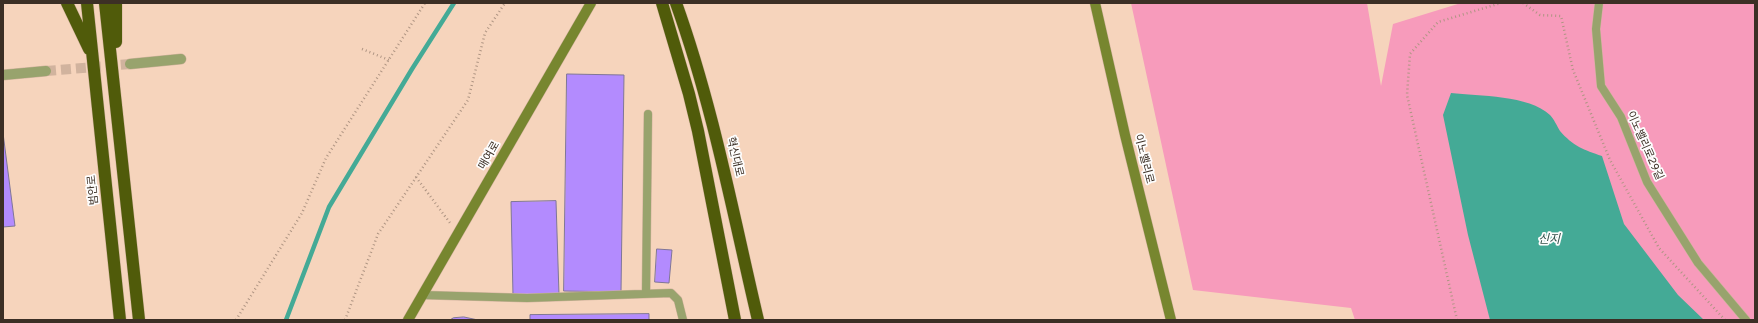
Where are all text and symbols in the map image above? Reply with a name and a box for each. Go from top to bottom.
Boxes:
street label: 이노밸리로29길 [1623,110,1665,182]
street label: 이노밸리로 [1130,133,1156,185]
street label: 혁신대로 [723,136,745,178]
street label: 매여로 [477,140,503,172]
street label: 범안로 [86,174,102,206]
water label: 신지 [1538,234,1560,248]

